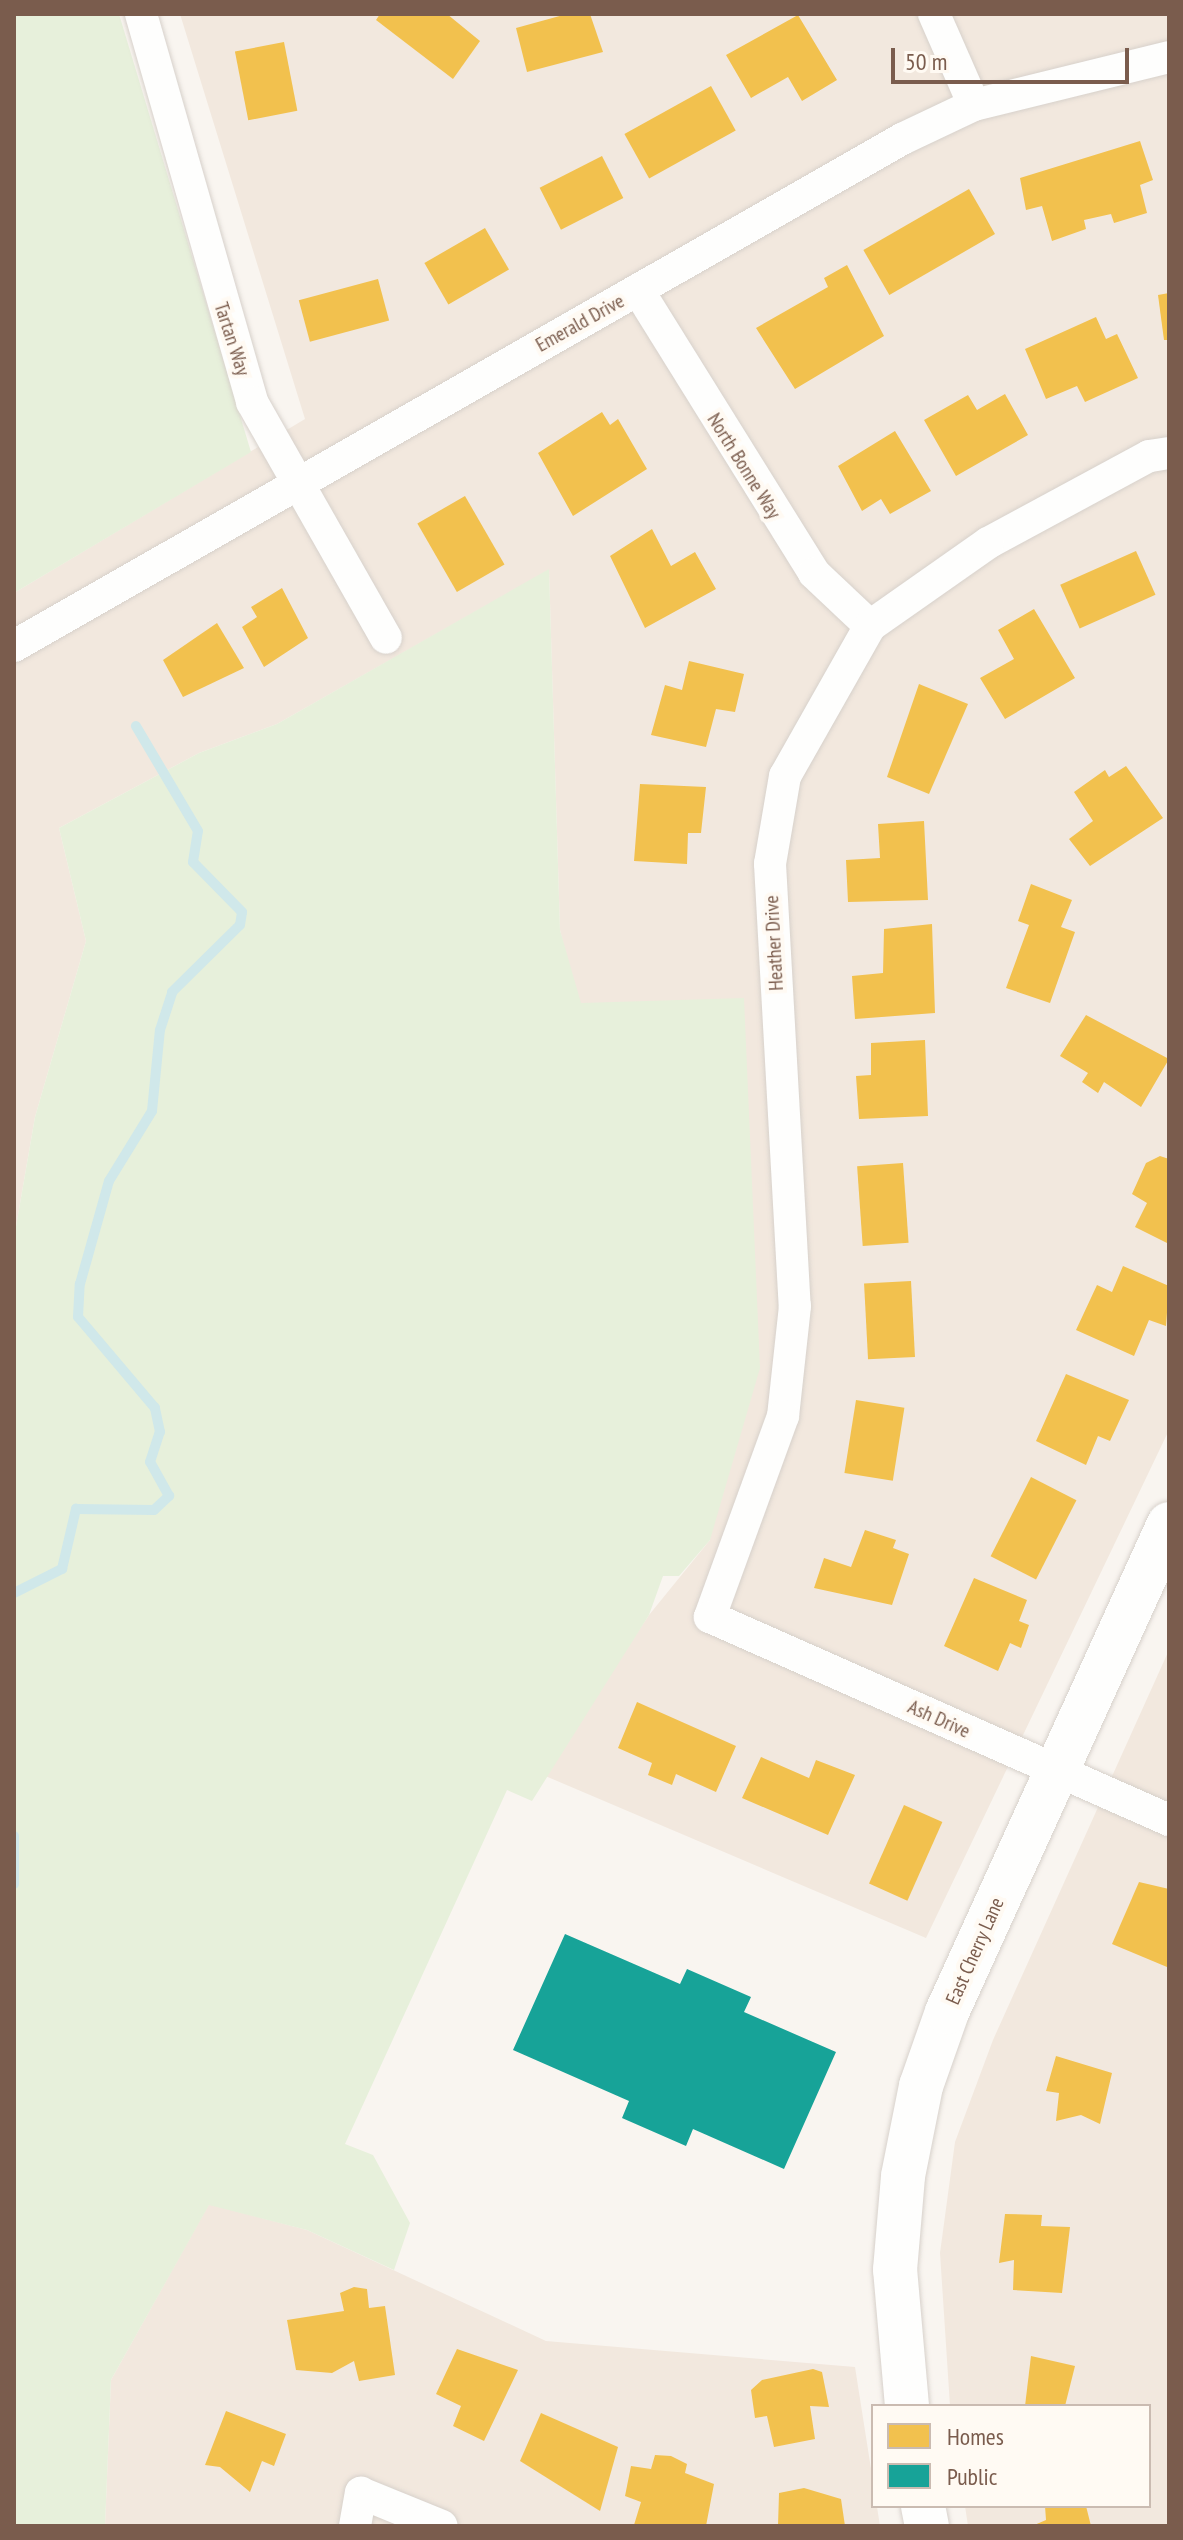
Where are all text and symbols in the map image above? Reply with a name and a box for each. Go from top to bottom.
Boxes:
scale bar [895,32,1133,82]
text: 50 m [905,46,947,77]
street label: Emerald Drive [532,289,628,357]
street label: Tartan Way [209,299,255,379]
street label: North Bonne Way [702,409,786,523]
street label: Heather Drive [760,895,788,991]
street label: Ash Drive [904,1695,974,1743]
street label: East Cherry Lane [941,1894,1009,2008]
legend [871,2404,1151,2508]
text: Homes [947,2421,1004,2452]
text: Public [947,2461,997,2492]

